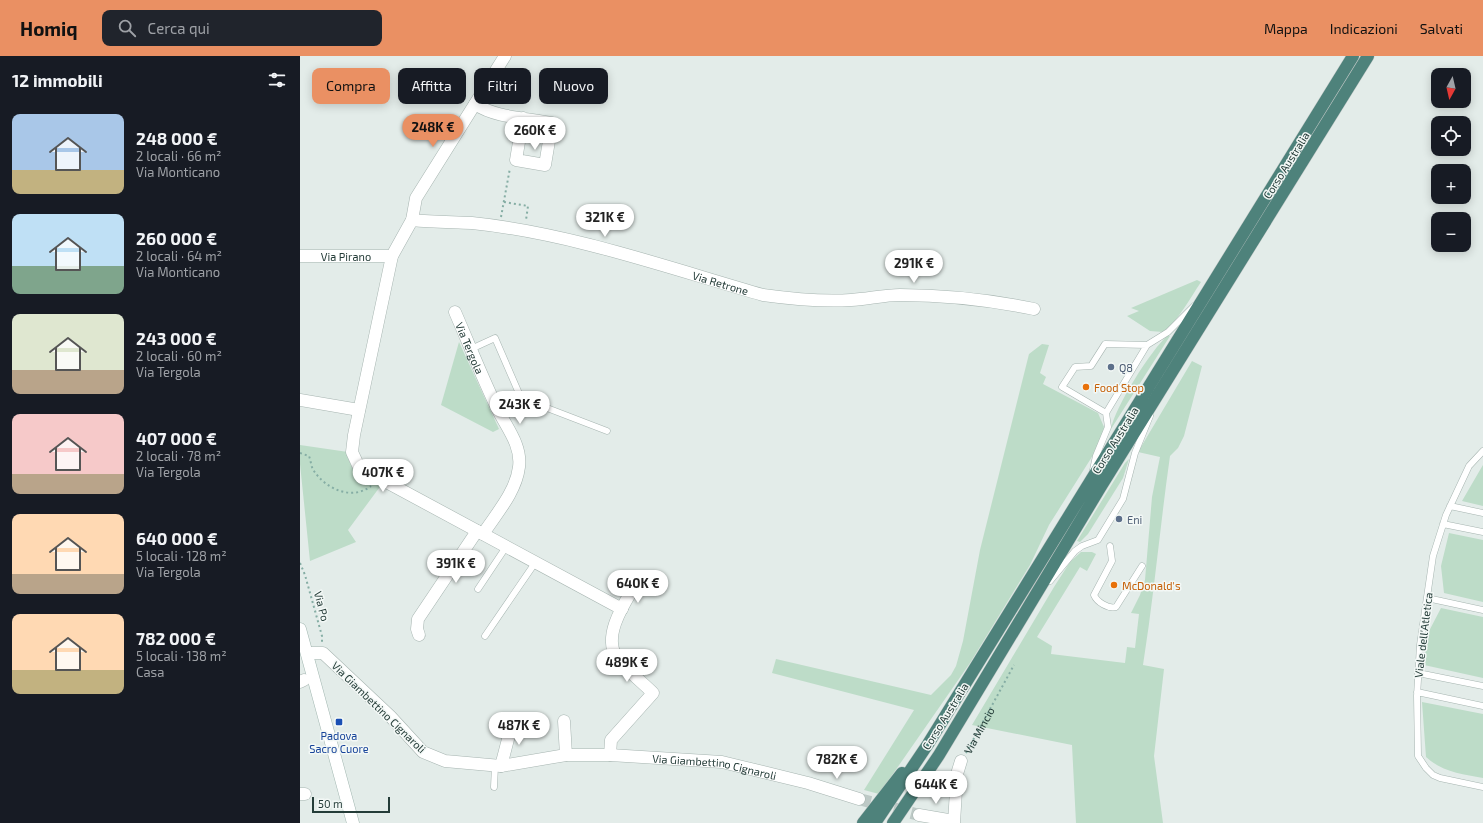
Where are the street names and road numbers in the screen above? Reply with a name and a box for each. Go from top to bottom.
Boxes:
street label: Corso Australia [1260,129,1312,201]
street label: Via Pirano [321,250,371,263]
street label: Via Retrone [691,268,750,297]
street label: Via Tergola [454,320,487,376]
street label: Corso Australia [1089,404,1141,476]
street label: Via Po [312,590,332,622]
street label: Viale dell'Atletica [1411,592,1435,678]
street label: Via Giambettino Cignaroli [329,659,429,755]
street label: Corso Australia [919,680,971,752]
street label: Via Mincio [961,705,996,756]
street label: Via Giambettino Cignaroli [652,751,778,782]

